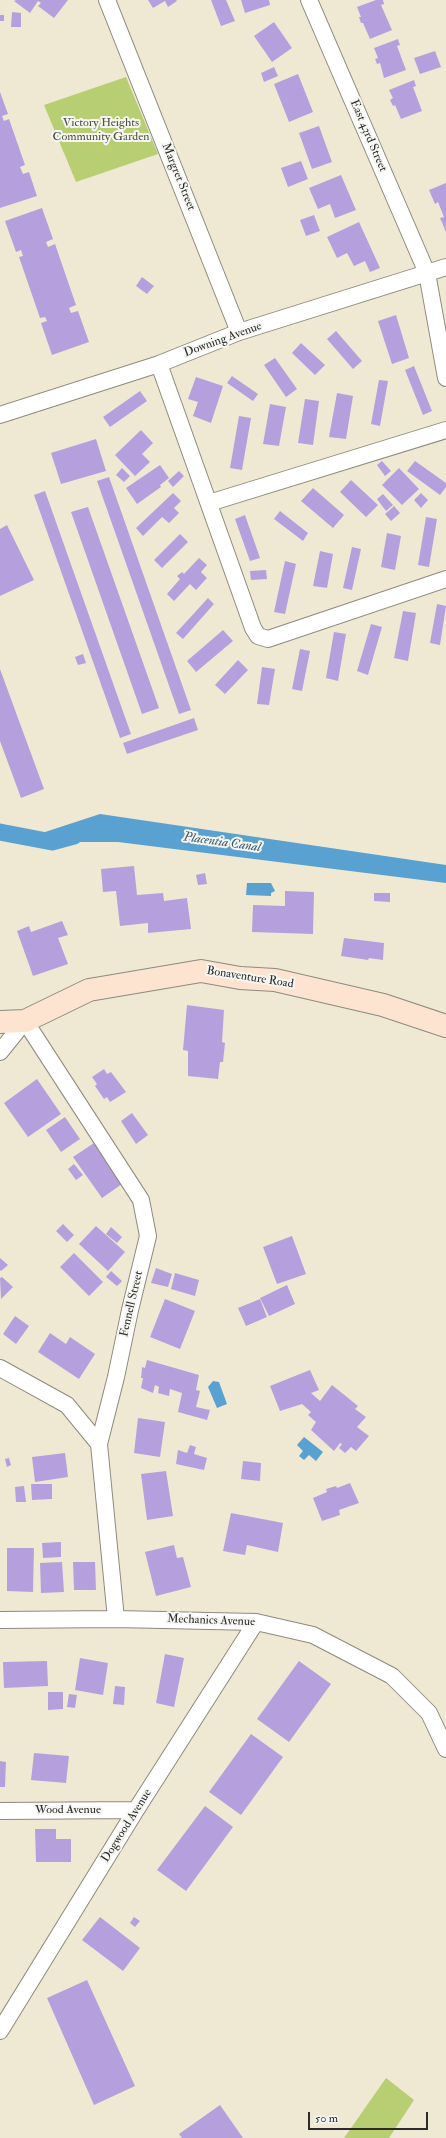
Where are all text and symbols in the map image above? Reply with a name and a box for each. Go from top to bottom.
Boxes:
street label: East 43rd Street [346,98,390,174]
park label: Victory Heights Community Garden [53,116,149,144]
street label: Margret Street [158,141,198,213]
street label: Downing Avenue [182,319,264,361]
water label: Placentia Canal [182,830,262,856]
street label: Bonaventure Road [205,964,295,992]
street label: Fennell Street [117,1270,147,1338]
street label: Mechanics Avenue [167,1612,255,1630]
street label: Dogwood Avenue [99,1787,155,1865]
street label: Wood Avenue [35,1803,101,1817]
scale bar [310,2104,430,2130]
text: 50 m [315,2111,338,2126]

